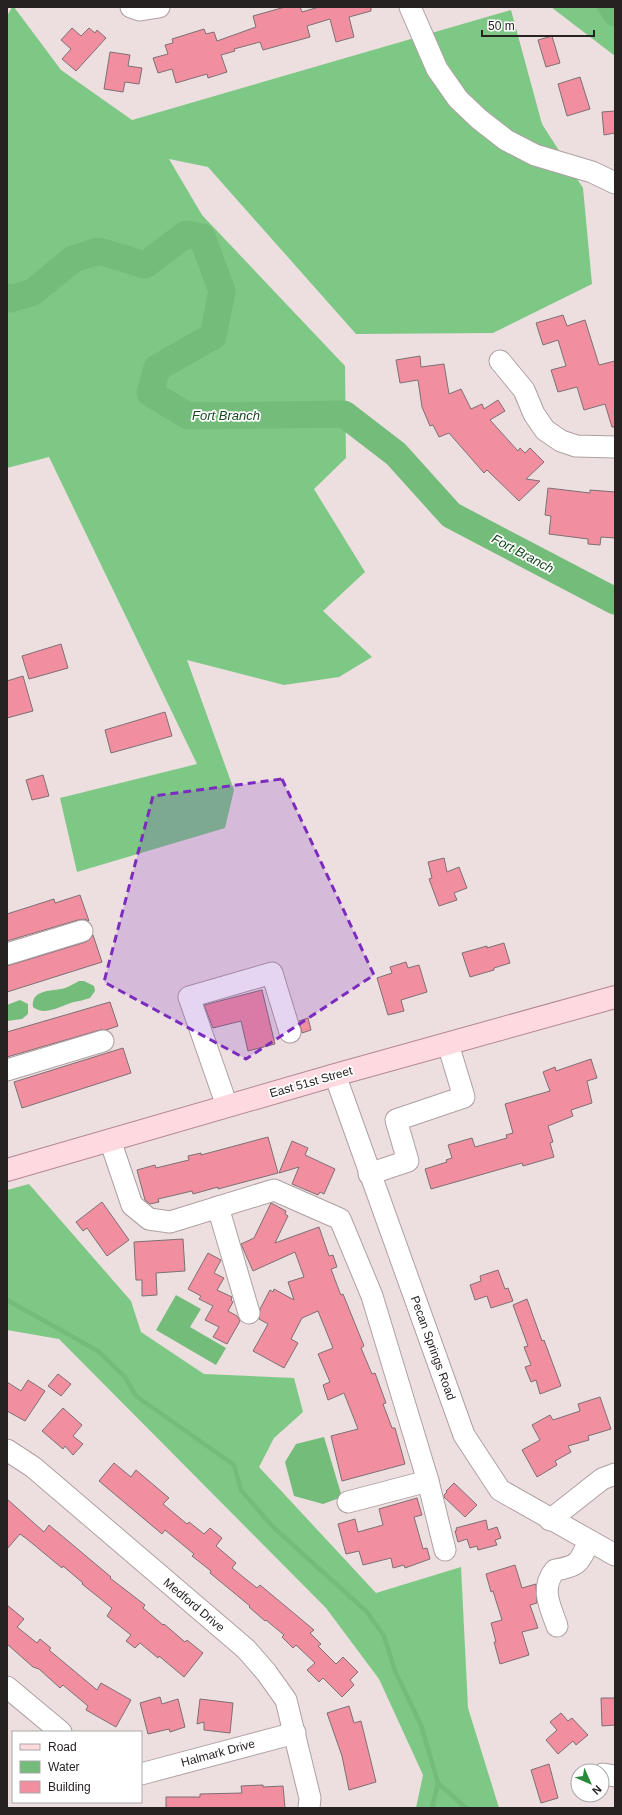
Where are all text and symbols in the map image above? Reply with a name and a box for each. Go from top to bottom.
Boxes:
scale bar [482,12,594,38]
text: 50 m [488,19,515,33]
water label: Fort Branch [192,408,260,423]
water label: Fort Branch [489,531,556,576]
street label: East 51st Street [268,1063,355,1100]
street label: Pecan Springs Road [408,1294,458,1402]
street label: Medford Drive [161,1575,228,1635]
legend [12,1731,142,1803]
street label: Halmark Drive [179,1736,257,1770]
text: Road [48,1740,77,1754]
text: Water [48,1760,80,1774]
north arrow [570,1763,610,1803]
text: Building [48,1780,91,1794]
text: N [590,1783,604,1797]

